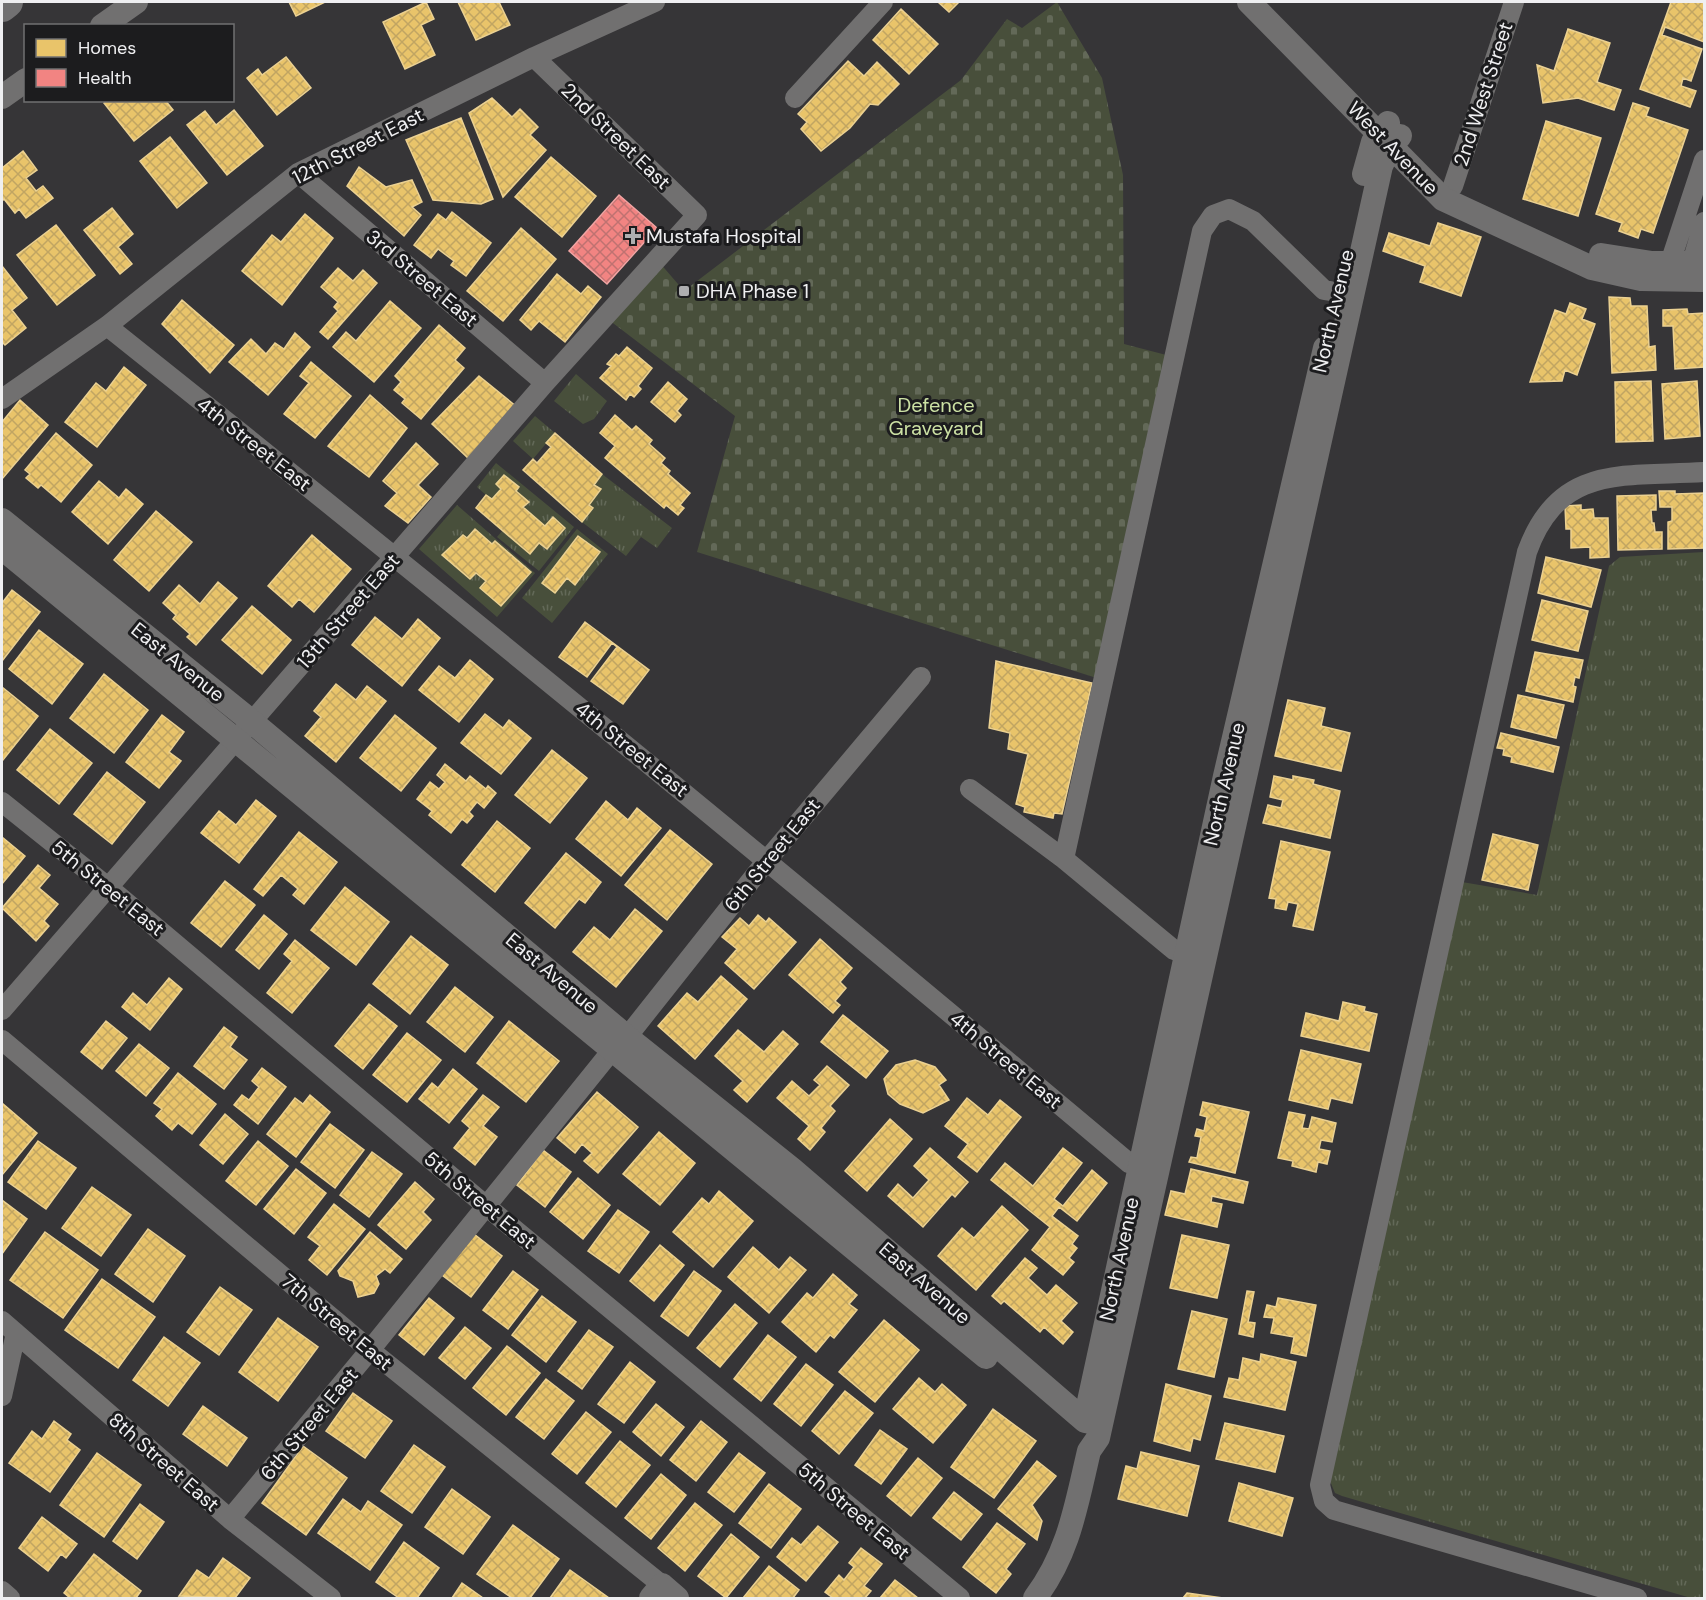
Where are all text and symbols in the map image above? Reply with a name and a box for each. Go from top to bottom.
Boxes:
street label: 2nd West Street [1447,19,1519,169]
legend [24,24,234,102]
text: Homes [78,36,136,60]
text: Health [78,66,132,90]
street label: 2nd Street East [556,77,676,195]
street label: West Avenue [1342,96,1444,200]
street label: 12th Street East [288,102,428,190]
place label: Mustafa Hospital [646,223,801,249]
street label: 3rd Street East [361,224,483,333]
marker: Mustafa Hospital [624,227,642,245]
street label: North Avenue [1306,247,1360,375]
place label: DHA Phase 1 [696,278,809,304]
marker: DHA Phase 1 [677,284,691,298]
street label: 4th Street East [191,391,317,497]
park label: Defence Graveyard [889,392,984,441]
street label: 13th Street East [291,548,405,674]
street label: East Avenue [126,616,230,708]
street label: 4th Street East [570,695,694,803]
street label: North Avenue [1197,720,1251,848]
street label: 6th Street East [718,793,826,917]
street label: 5th Street East [46,834,170,942]
street label: East Avenue [500,927,604,1019]
street label: 4th Street East [945,1006,1067,1115]
street label: 5th Street East [419,1146,542,1255]
street label: North Avenue [1093,1195,1145,1323]
street label: East Avenue [874,1236,976,1330]
street label: 7th Street East [276,1268,398,1376]
street label: 6th Street East [254,1362,364,1486]
street label: 8th Street East [103,1407,225,1517]
street label: 5th Street East [793,1457,916,1566]

